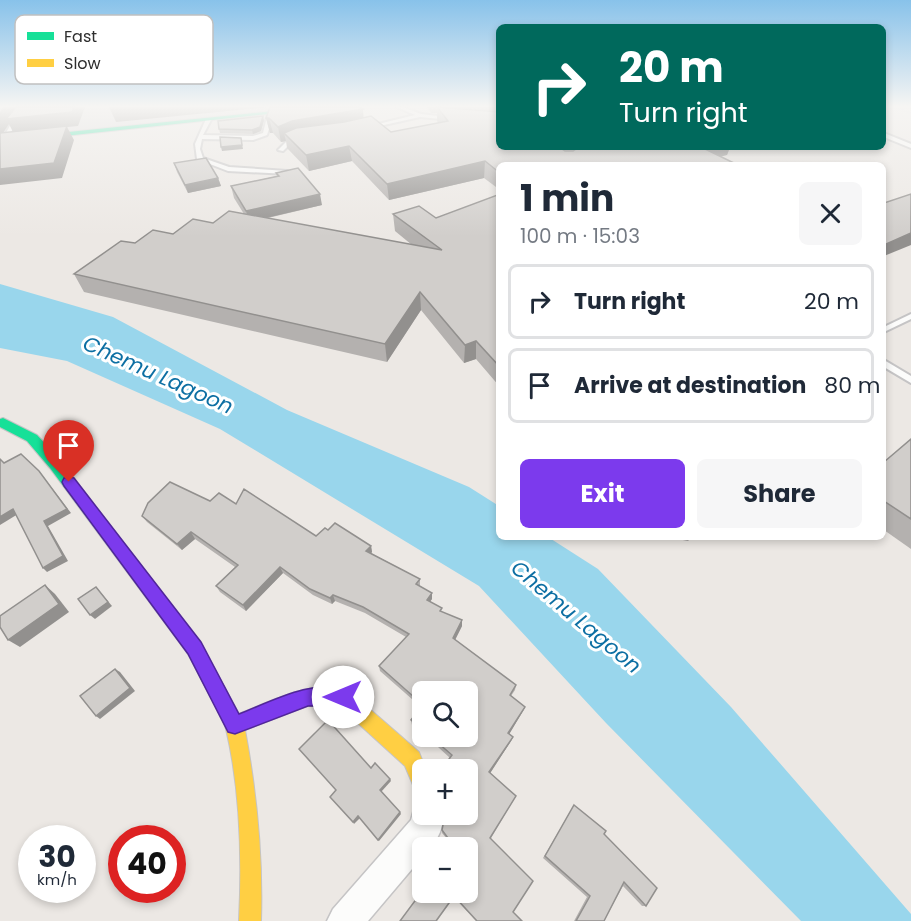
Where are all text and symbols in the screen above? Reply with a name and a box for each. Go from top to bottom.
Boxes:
legend [15,15,213,84]
text: Fast [64,25,97,48]
text: 20 m [619,38,724,97]
icon: right [520,48,598,126]
text: Slow [64,52,101,75]
text: Turn right [619,94,748,131]
text: 1 min [520,173,614,224]
button: close [799,182,862,245]
text: 100 m · 15:03 [520,222,640,250]
icon: right [523,285,556,318]
text: Turn right [574,286,685,317]
text: 20 m [804,286,859,317]
water label: Chemu Lagoon [78,328,238,421]
icon: arrive [523,369,556,402]
text: Arrive at destination [574,370,806,401]
text: 80 m [824,370,881,401]
pin [43,420,94,482]
icon: arrive [52,429,85,462]
button: Exit [520,459,685,528]
button: Share [697,459,862,528]
water label: Chemu Lagoon [505,554,648,680]
position arrow [311,665,375,729]
map controls [412,681,478,903]
button: search [412,681,478,747]
button: + [412,759,478,825]
speed limit sign: 40 [108,825,186,903]
text: 30 [38,835,76,878]
button: − [412,837,478,903]
text: km/h [37,869,77,890]

